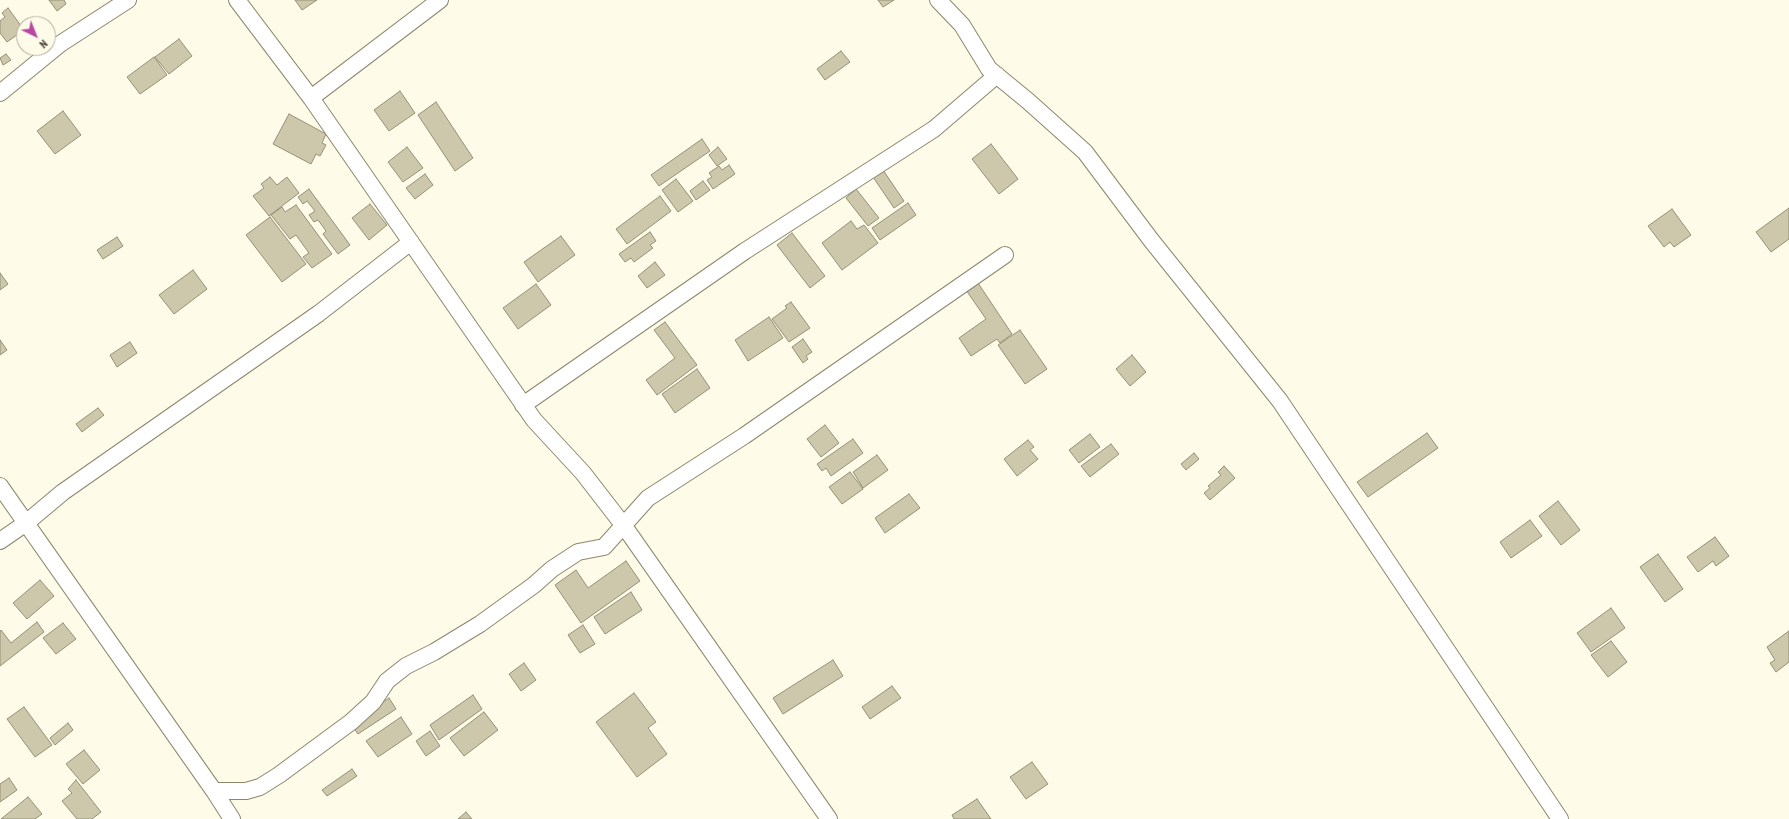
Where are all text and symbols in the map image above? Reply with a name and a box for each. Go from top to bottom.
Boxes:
north arrow [16,16,56,56]
text: N [37,37,50,51]

